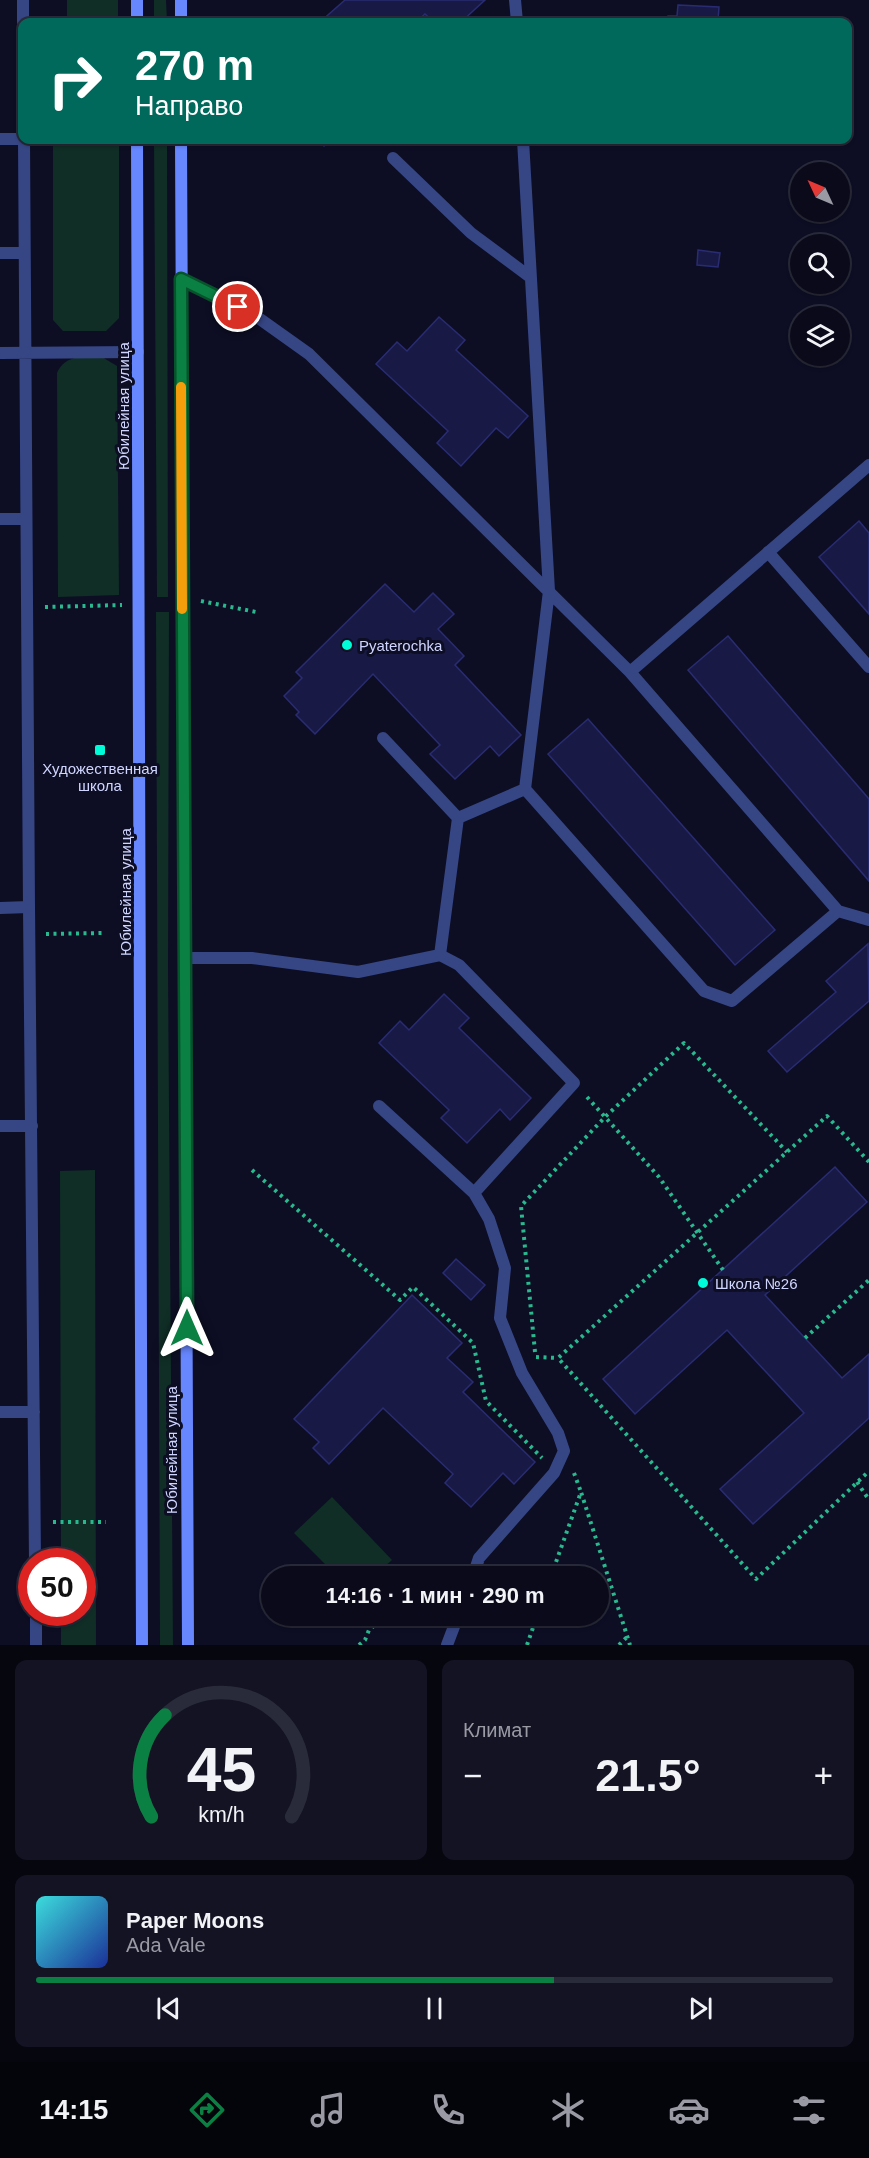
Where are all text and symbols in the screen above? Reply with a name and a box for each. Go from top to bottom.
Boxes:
icon: right [36,42,114,120]
text: 270 m [135,42,254,89]
text: Направо [135,91,243,121]
north arrow [790,162,850,222]
map controls [790,162,850,366]
button: search [790,234,850,294]
pin [212,281,263,332]
icon: arrive [221,290,254,323]
button: layers [790,306,850,366]
street label: Юбилейная улица [115,341,132,470]
place label: Pyaterochka [359,637,443,654]
marker: Pyaterochka [340,638,354,652]
marker: Художественная школа [93,743,107,757]
place label: Художественная школа [42,760,158,794]
street label: Юбилейная улица [117,827,134,956]
place label: Школа №26 [715,1275,798,1292]
marker: Школа №26 [696,1276,710,1290]
position arrow [155,1296,219,1360]
street label: Юбилейная улица [163,1385,180,1514]
speed limit sign: 50 [18,1548,96,1626]
text: 14:16 · 1 мин · 290 m [325,1583,545,1608]
text: Климат [463,1719,531,1741]
text: 45 [186,1735,256,1804]
text: 21.5° [595,1750,701,1801]
text: − [463,1757,482,1794]
text: + [814,1757,833,1794]
text: km/h [198,1803,244,1827]
text: Paper Moons [126,1908,264,1933]
text: Ada Vale [126,1934,206,1956]
icon: previous [152,1992,185,2025]
icon: pause [418,1992,451,2025]
icon: next [684,1992,717,2025]
icon: directions [186,2089,228,2131]
icon: music [307,2089,349,2131]
icon: phone [427,2089,469,2131]
icon: climate [547,2089,589,2131]
icon: car [668,2089,710,2131]
icon: filters [788,2089,830,2131]
text: 14:15 [39,2095,108,2125]

